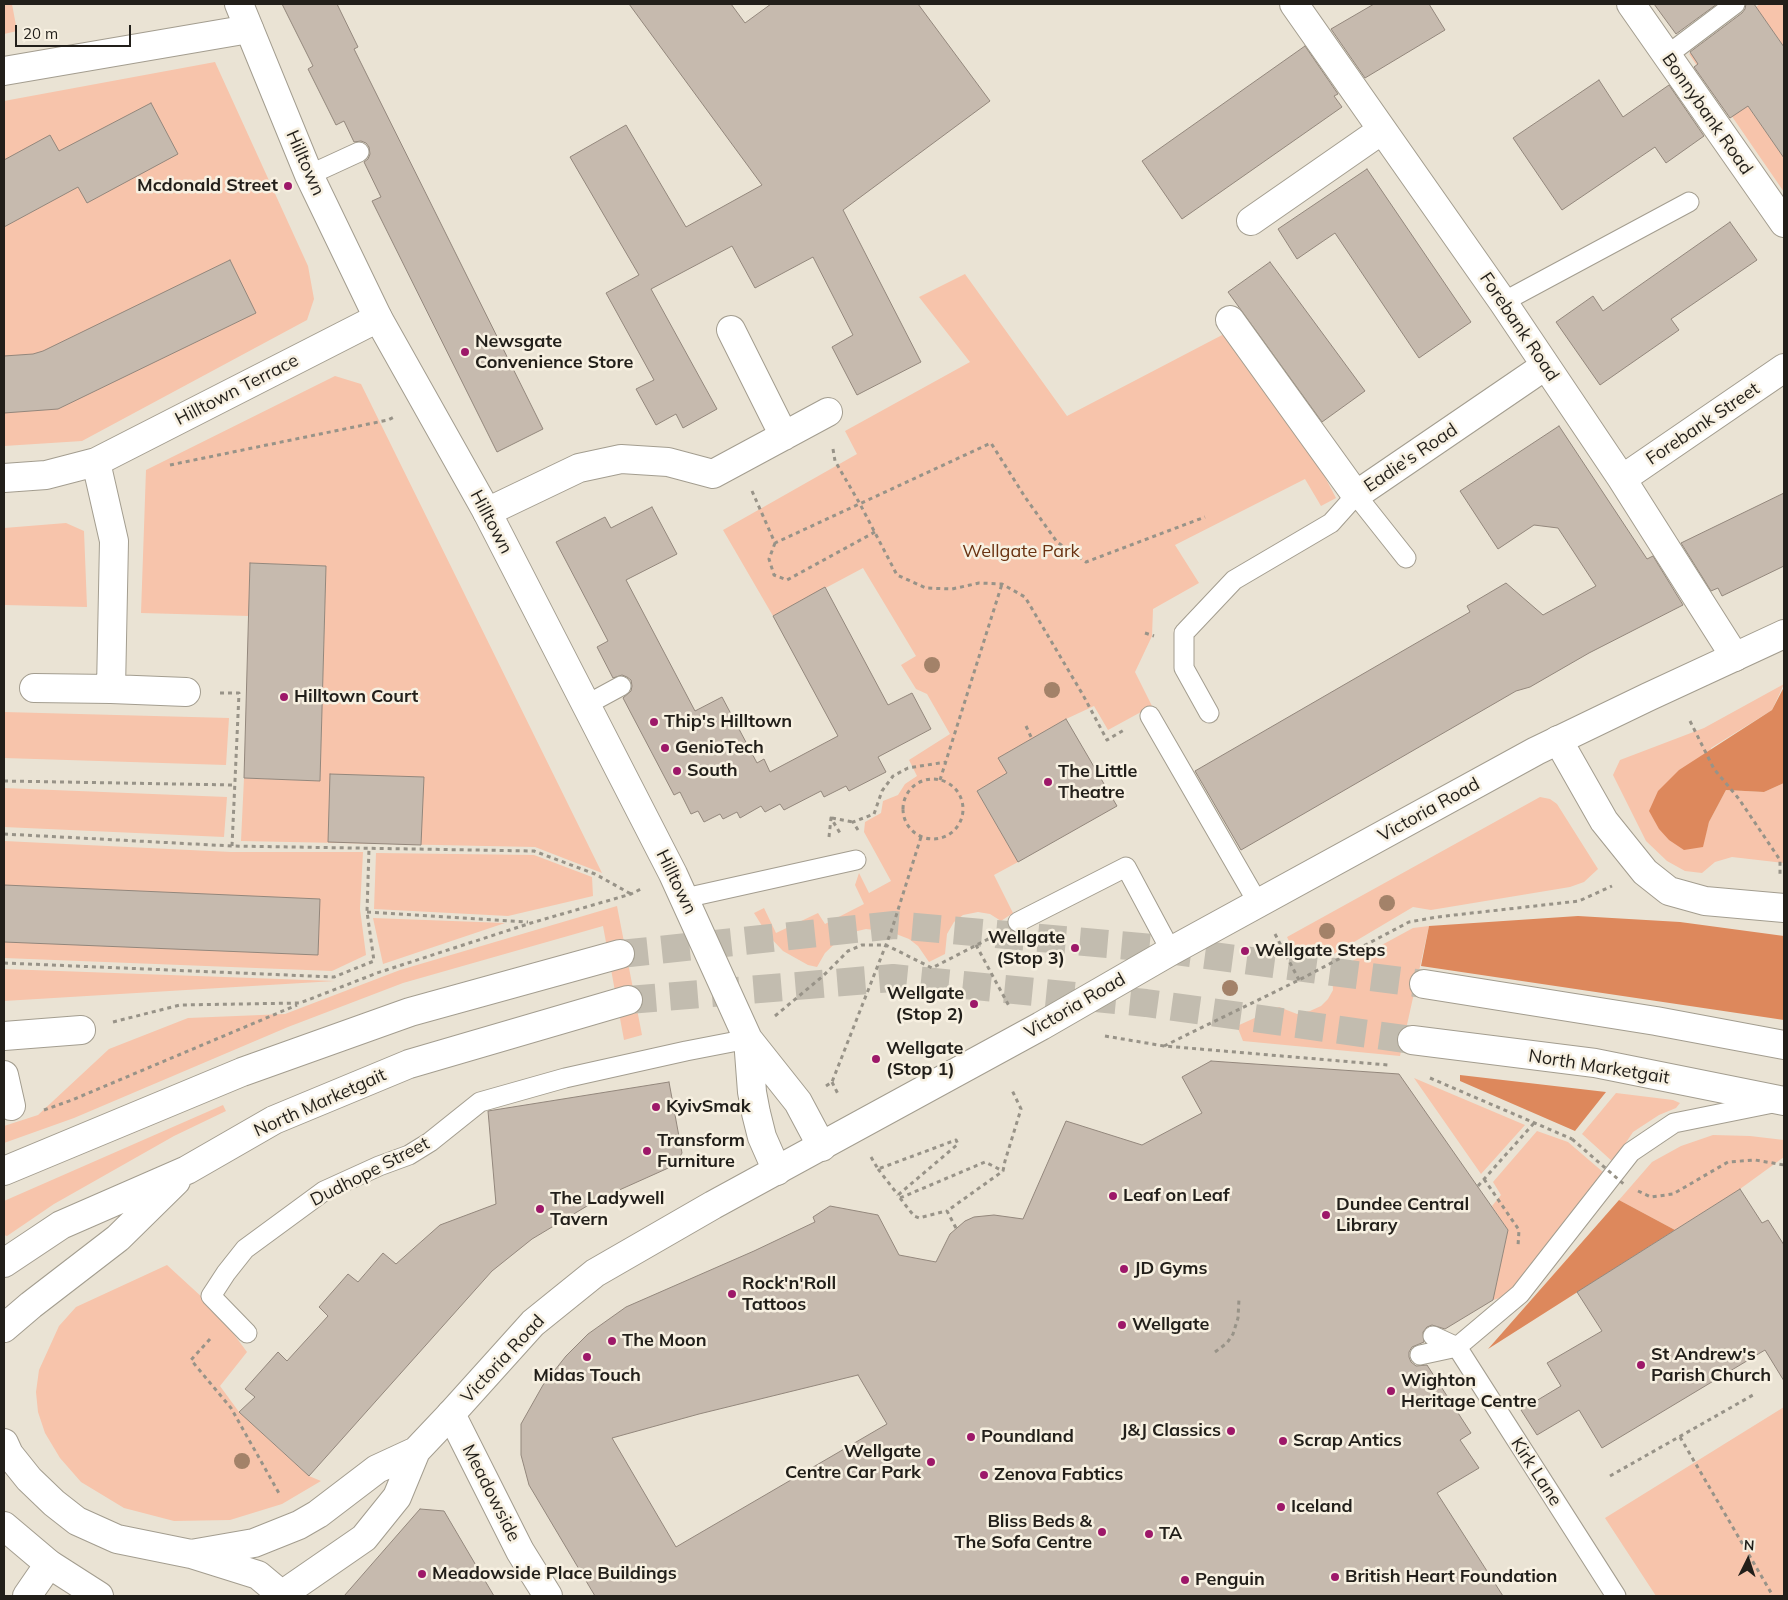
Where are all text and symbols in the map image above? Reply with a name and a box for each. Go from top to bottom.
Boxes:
scale bar [18,15,134,47]
text: 20 m [23,24,58,43]
street label: Bonnybank Road [1657,49,1757,179]
street label: Hilltown [281,127,329,199]
place label: Mcdonald Street [137,175,278,197]
marker: Mcdonald Street [282,180,294,192]
street label: Forebank Road [1475,269,1563,385]
place label: Newsgate Convenience Store [475,331,633,374]
marker: Newsgate Convenience Store [459,346,471,358]
street label: Hilltown Terrace [172,350,302,430]
street label: Forebank Street [1642,378,1764,470]
street label: Eadie's Road [1360,419,1462,497]
street label: Hilltown [465,486,517,558]
park label: Wellgate Park [962,541,1080,563]
place label: Hilltown Court [294,686,418,708]
marker: Hilltown Court [278,691,290,703]
place label: Thip's Hilltown [664,711,792,733]
marker: Thip's Hilltown [648,716,660,728]
place label: GenioTech [675,737,764,759]
marker: GenioTech [659,742,671,754]
place label: South [687,760,738,782]
place label: The Little Theatre [1058,761,1137,804]
marker: South [671,765,683,777]
street label: Victoria Road [1374,773,1484,847]
marker: The Little Theatre [1042,776,1054,788]
street label: Hilltown [651,846,701,918]
place label: Wellgate (Stop 3) [988,927,1065,970]
place label: Wellgate Steps [1255,940,1385,962]
marker: Wellgate (Stop 3) [1069,942,1081,954]
marker: Wellgate Steps [1239,945,1251,957]
street label: Victoria Road [1021,968,1129,1044]
place label: Wellgate (Stop 2) [887,983,964,1026]
marker: Wellgate (Stop 2) [968,998,980,1010]
place label: Wellgate (Stop 1) [886,1038,963,1080]
street label: North Marketgait [1527,1045,1671,1089]
marker: Wellgate (Stop 1) [870,1053,882,1065]
street label: North Marketgait [251,1064,389,1142]
place label: KyivSmak [666,1096,751,1118]
marker: KyivSmak [650,1101,662,1113]
place label: Transform Furniture [657,1130,745,1172]
street label: Dudhope Street [307,1133,433,1211]
marker: Transform Furniture [641,1145,653,1157]
place label: Leaf on Leaf [1123,1185,1230,1207]
place label: The Ladywell Tavern [550,1188,664,1230]
marker: Leaf on Leaf [1107,1190,1119,1202]
place label: Dundee Central Library [1336,1194,1469,1236]
marker: The Ladywell Tavern [534,1203,546,1215]
marker: Dundee Central Library [1320,1209,1332,1221]
place label: JD Gyms [1134,1258,1207,1280]
marker: JD Gyms [1118,1263,1130,1275]
place label: Rock'n'Roll Tattoos [742,1273,836,1316]
marker: Rock'n'Roll Tattoos [726,1288,738,1300]
street label: Victoria Road [457,1310,549,1408]
place label: Wellgate [1132,1314,1209,1336]
marker: Wellgate [1116,1319,1128,1331]
place label: The Moon [622,1330,707,1352]
marker: The Moon [606,1335,618,1347]
place label: St Andrew's Parish Church [1651,1344,1771,1386]
marker: Midas Touch [581,1351,593,1363]
marker: St Andrew's Parish Church [1635,1359,1647,1371]
place label: Midas Touch [533,1365,641,1387]
place label: Wighton Heritage Centre [1401,1370,1537,1412]
marker: Wighton Heritage Centre [1385,1385,1397,1397]
place label: J&J Classics [1121,1420,1221,1442]
marker: J&J Classics [1225,1425,1237,1437]
place label: Poundland [981,1426,1074,1448]
place label: Scrap Antics [1293,1430,1402,1452]
marker: Poundland [965,1431,977,1443]
street label: Kirk Lane [1506,1434,1566,1510]
marker: Scrap Antics [1277,1435,1289,1447]
street label: Meadowside [457,1441,525,1545]
place label: Wellgate Centre Car Park [785,1441,921,1484]
marker: Wellgate Centre Car Park [925,1456,937,1468]
place label: Zenova Fabtics [994,1464,1123,1486]
marker: Zenova Fabtics [978,1469,990,1481]
place label: Iceland [1291,1496,1353,1518]
marker: Iceland [1275,1501,1287,1513]
place label: Bliss Beds & The Sofa Centre [954,1511,1092,1554]
place label: TA [1159,1523,1182,1545]
marker: Bliss Beds & The Sofa Centre [1096,1526,1108,1538]
marker: TA [1143,1528,1155,1540]
north arrow [1723,1535,1773,1585]
text: N [1743,1536,1755,1554]
place label: Meadowside Place Buildings [432,1563,677,1585]
place label: British Heart Foundation [1345,1566,1557,1588]
marker: Meadowside Place Buildings [416,1568,428,1580]
place label: Penguin [1195,1569,1265,1591]
marker: British Heart Foundation [1329,1571,1341,1583]
marker: Penguin [1179,1574,1191,1586]

